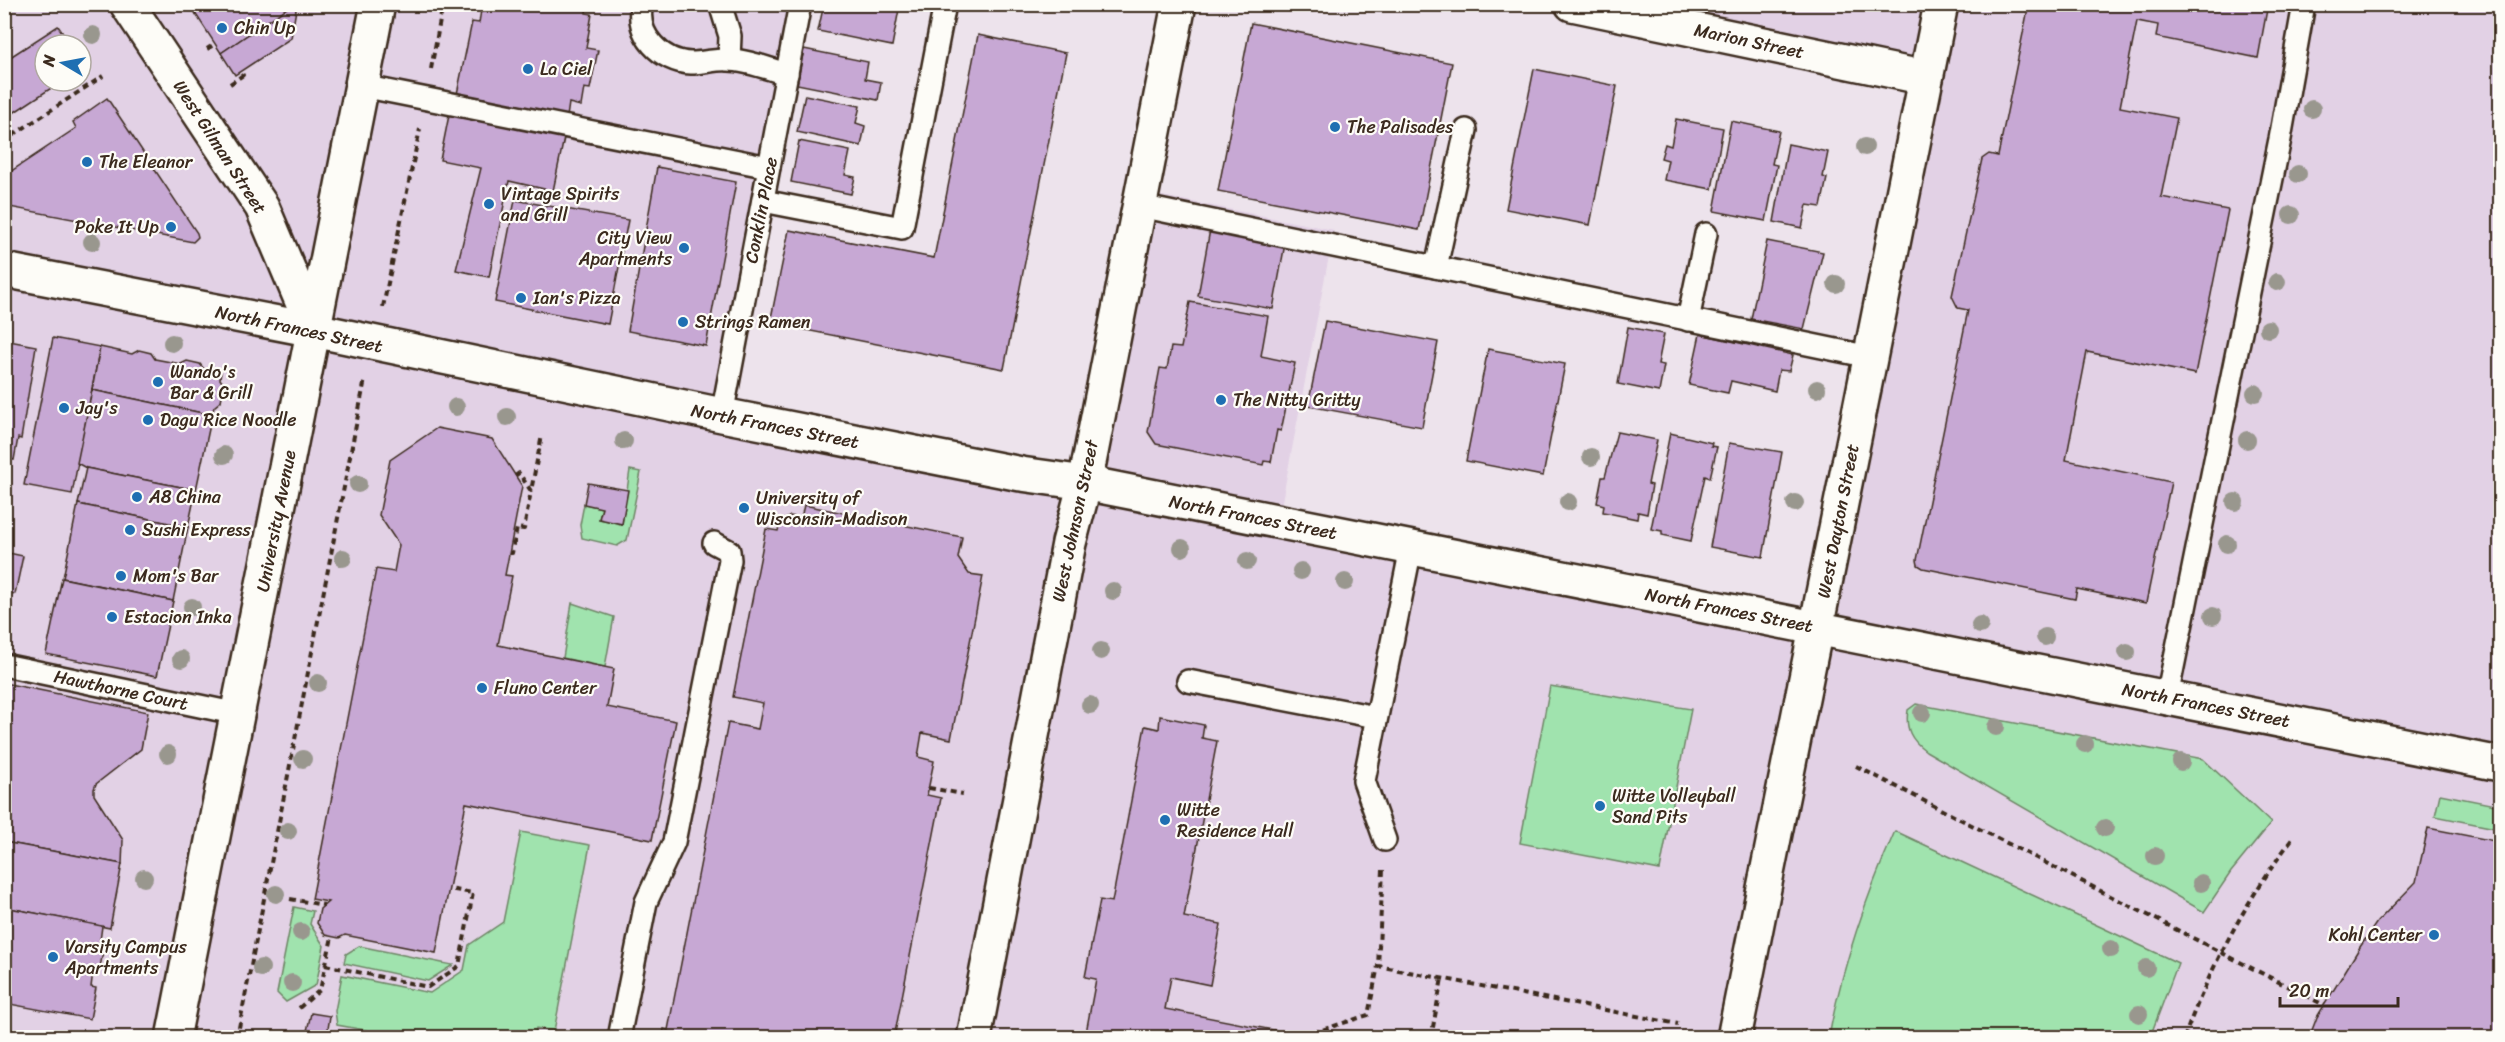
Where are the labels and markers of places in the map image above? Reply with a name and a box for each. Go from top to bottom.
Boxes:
place label: Chin Up [234,12,296,44]
marker: Chin Up [215,21,229,35]
place label: La Ciel [540,53,593,85]
marker: La Ciel [521,62,535,76]
place label: The Palisades [1347,111,1454,143]
marker: The Palisades [1328,120,1342,134]
place label: The Eleanor [99,146,194,178]
marker: The Eleanor [80,155,94,169]
place label: Vintage Spirits and Grill [501,178,620,231]
marker: Vintage Spirits and Grill [482,197,496,211]
place label: Poke It Up [74,211,159,243]
marker: Poke It Up [164,220,178,234]
place label: City View Apartments [578,222,673,275]
marker: City View Apartments [677,241,691,255]
place label: Ian's Pizza [532,282,621,314]
marker: Ian's Pizza [514,291,528,305]
place label: Strings Ramen [695,306,811,338]
marker: Strings Ramen [676,315,690,329]
place label: Wando's Bar & Grill [170,356,253,409]
marker: Wando's Bar & Grill [151,375,165,389]
place label: The Nitty Gritty [1233,384,1361,416]
place label: Jay's [75,392,119,424]
marker: The Nitty Gritty [1214,393,1228,407]
marker: Jay's [57,401,71,415]
place label: Dagu Rice Noodle [160,404,297,436]
marker: Dagu Rice Noodle [141,413,155,427]
place label: A8 China [148,481,222,513]
place label: University of Wisconsin-Madison [756,482,908,535]
marker: A8 China [130,490,144,504]
marker: University of Wisconsin-Madison [737,501,751,515]
place label: Sushi Express [142,514,251,546]
marker: Sushi Express [123,523,137,537]
place label: Mom's Bar [133,560,220,592]
marker: Mom's Bar [114,569,128,583]
place label: Estacion Inka [124,601,232,633]
marker: Estacion Inka [105,610,119,624]
place label: Fluno Center [494,672,598,704]
marker: Fluno Center [475,681,489,695]
place label: Witte Volleyball Sand Pits [1612,780,1736,833]
place label: Witte Residence Hall [1177,794,1294,847]
marker: Witte Volleyball Sand Pits [1593,799,1607,813]
marker: Witte Residence Hall [1158,813,1172,827]
place label: Kohl Center [2328,919,2424,951]
marker: Kohl Center [2427,928,2441,942]
place label: Varsity Campus Apartments [64,931,188,984]
marker: Varsity Campus Apartments [46,950,60,964]

